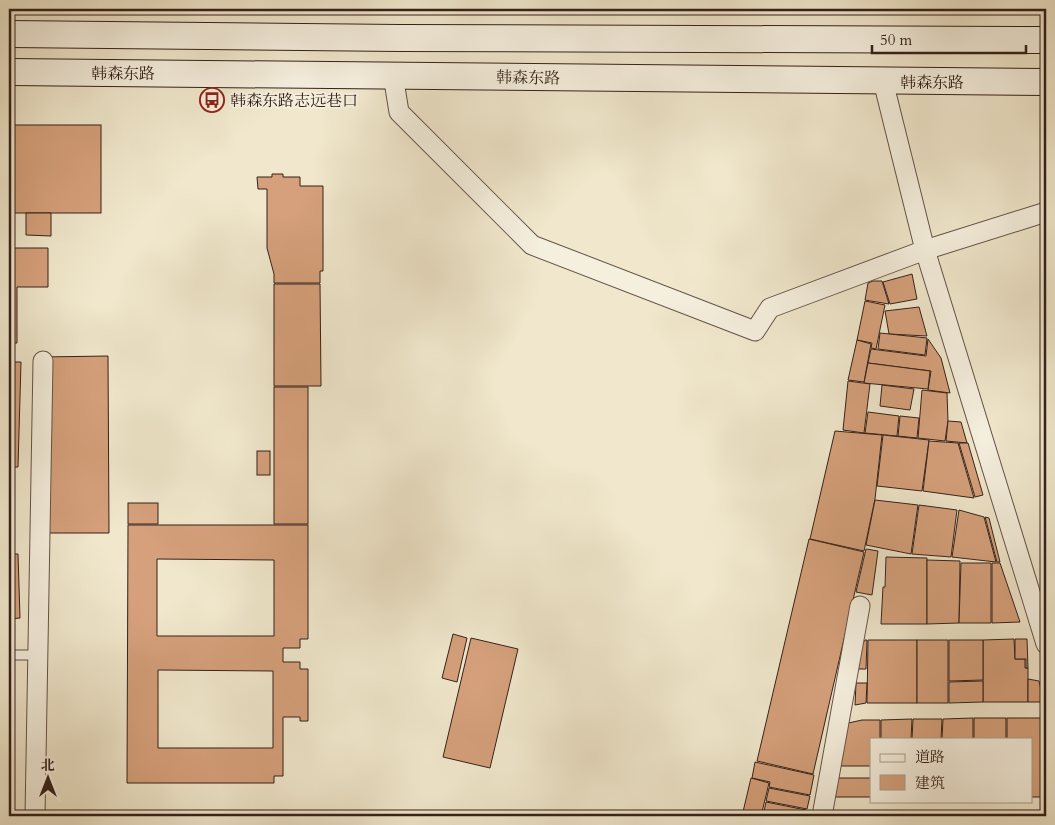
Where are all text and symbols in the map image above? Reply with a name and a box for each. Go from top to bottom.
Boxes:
scale bar [872,22,1026,54]
text: 50 m [880,30,912,50]
street label: 韩森东路 [91,63,155,85]
street label: 韩森东路 [496,66,560,90]
street label: 韩森东路 [900,72,964,94]
bus stop icon: 韩森东路志远巷口 [199,87,225,113]
place label: 韩森东路志远巷口 [230,90,358,112]
legend [870,738,1032,802]
text: 道路 [915,747,945,767]
north arrow [22,752,72,802]
text: 北 [41,756,55,775]
text: 建筑 [915,773,945,793]

